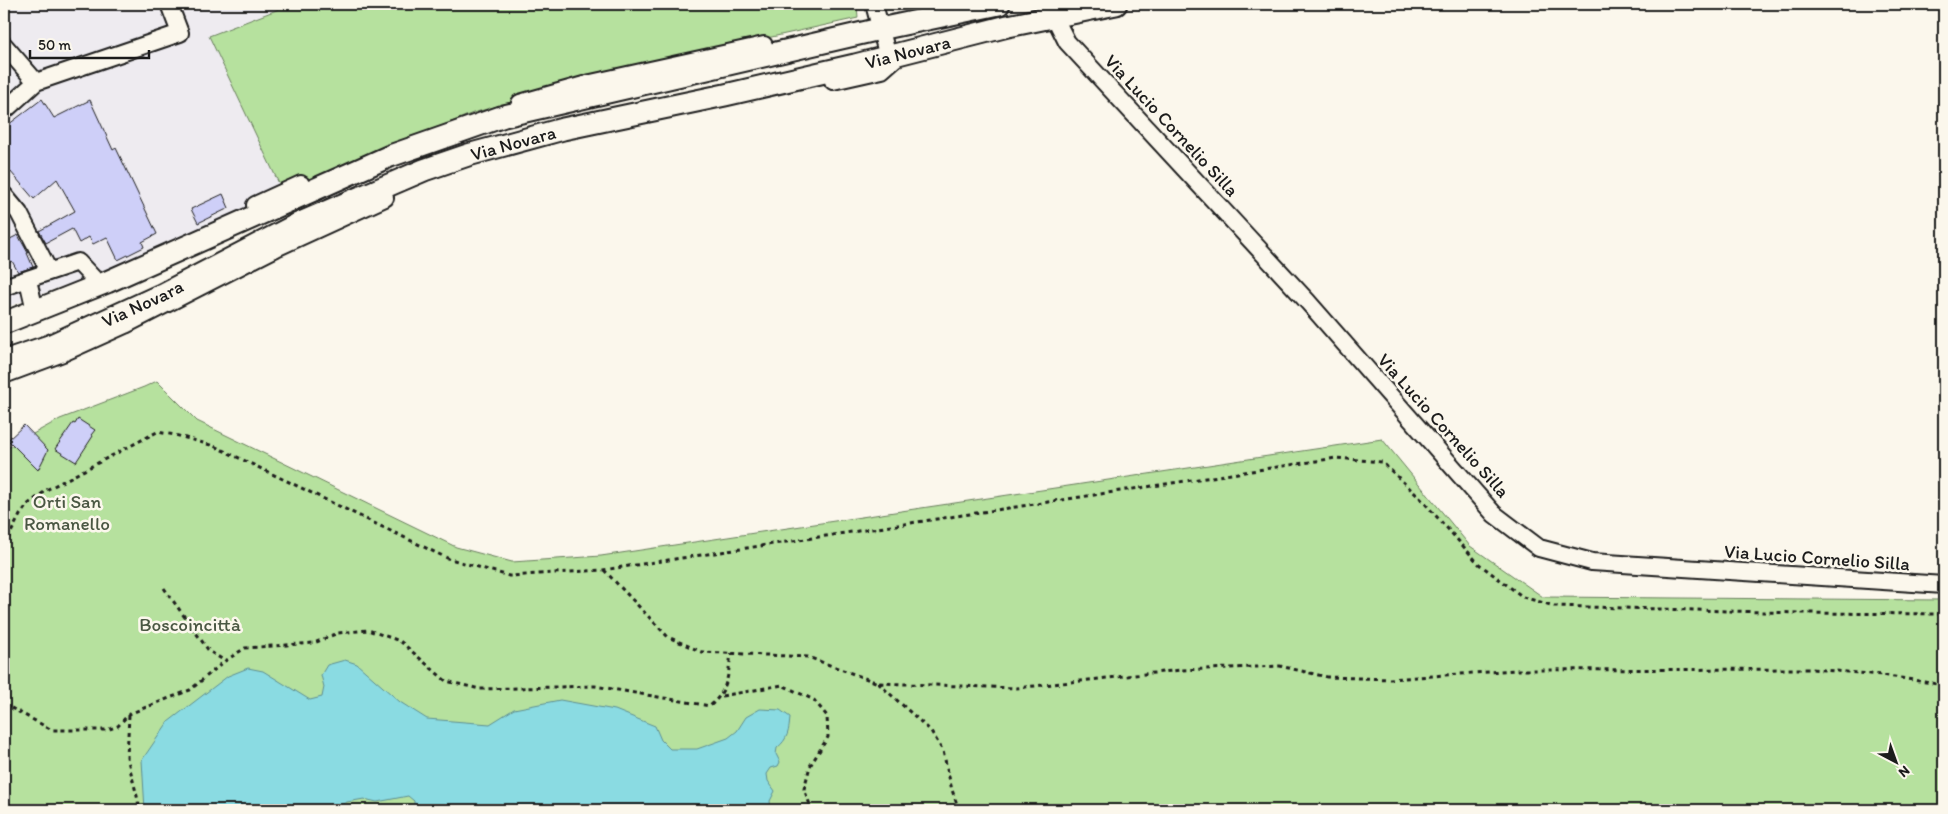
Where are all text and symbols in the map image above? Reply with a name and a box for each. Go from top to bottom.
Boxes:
scale bar [30,28,149,60]
street label: Via Novara [862,30,953,74]
text: 50 m [38,36,71,54]
street label: Via Lucio Cornelio Silla [1100,49,1244,201]
street label: Via Novara [468,121,558,166]
street label: Via Novara [98,275,187,332]
street label: Via Lucio Cornelio Silla [1373,348,1514,502]
park label: Orti San Romanello [24,490,110,535]
street label: Via Lucio Cornelio Silla [1723,540,1911,575]
park label: Boscoincittà [139,613,241,636]
north arrow [1870,736,1920,786]
text: N [1895,762,1913,781]

